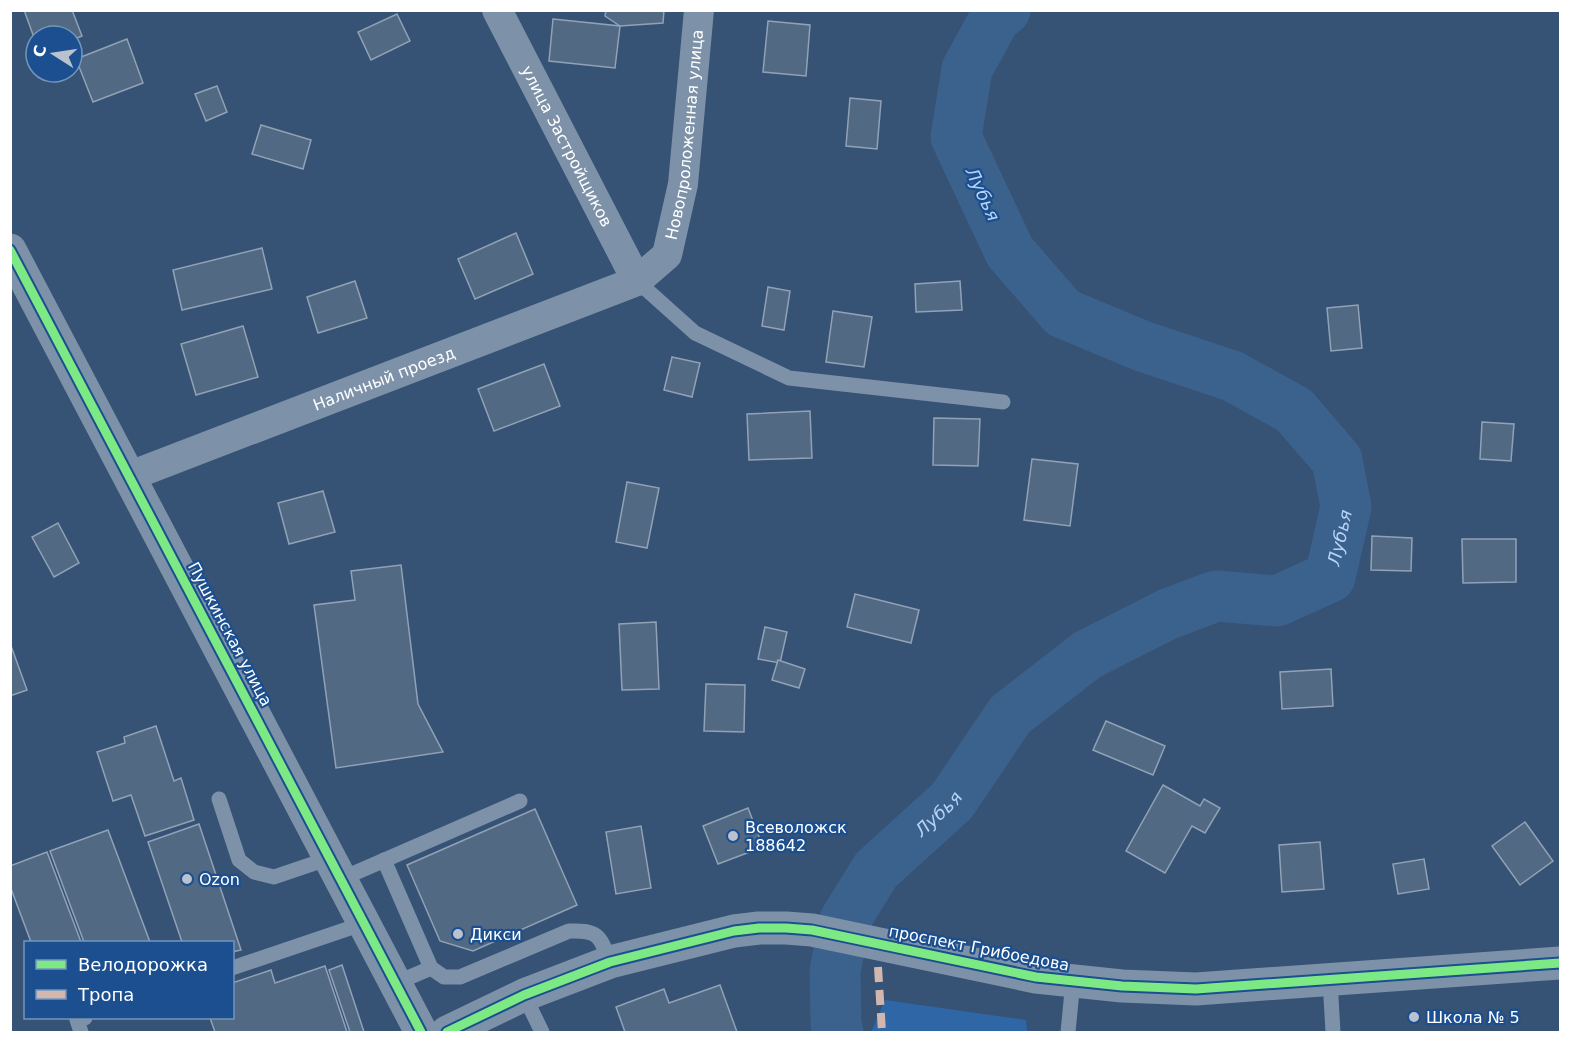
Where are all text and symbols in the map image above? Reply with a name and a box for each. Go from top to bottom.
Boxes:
north arrow [24,24,84,84]
street label: Новопроложенная улица [661,28,707,241]
text: С [29,43,50,59]
street label: улица Застройщиков [518,62,617,230]
water label: Лубья [961,163,1005,224]
street label: Наличный проезд [310,342,457,414]
water label: Лубья [1322,507,1356,568]
street label: Пушкинская улица [184,559,276,709]
water label: Лубья [909,787,966,841]
place label: Всеволожск 188642 [745,818,847,855]
marker: Всеволожск 188642 [726,829,740,843]
place label: Ozon [199,870,240,889]
marker: Ozon [180,872,194,886]
street label: проспект Грибоедова [887,921,1071,975]
place label: Дикси [470,925,522,944]
marker: Дикси [451,927,465,941]
legend [24,941,234,1019]
text: Велодорожка [78,954,208,975]
text: Тропа [77,984,134,1005]
place label: Школа № 5 [1426,1008,1520,1027]
marker: Школа № 5 [1407,1010,1421,1024]

